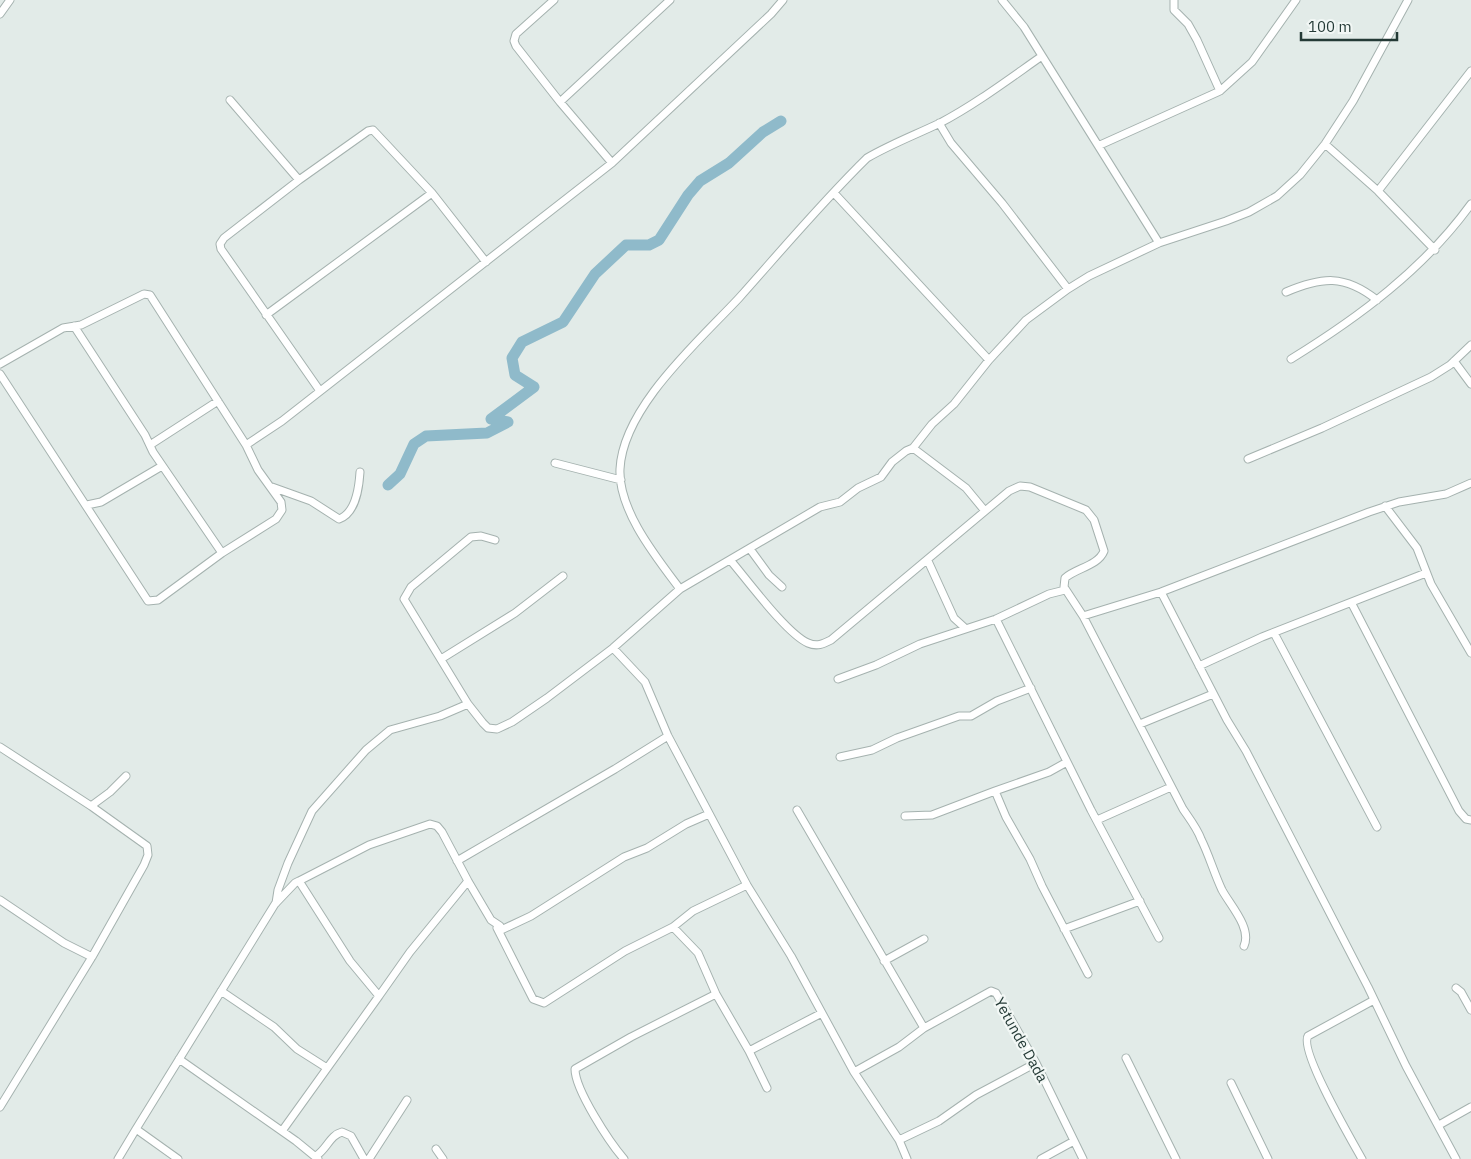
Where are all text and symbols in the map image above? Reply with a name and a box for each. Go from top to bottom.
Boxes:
scale bar [1301,10,1397,42]
text: 100 m [1308,17,1352,36]
street label: Yetunde Dada [990,994,1053,1085]

